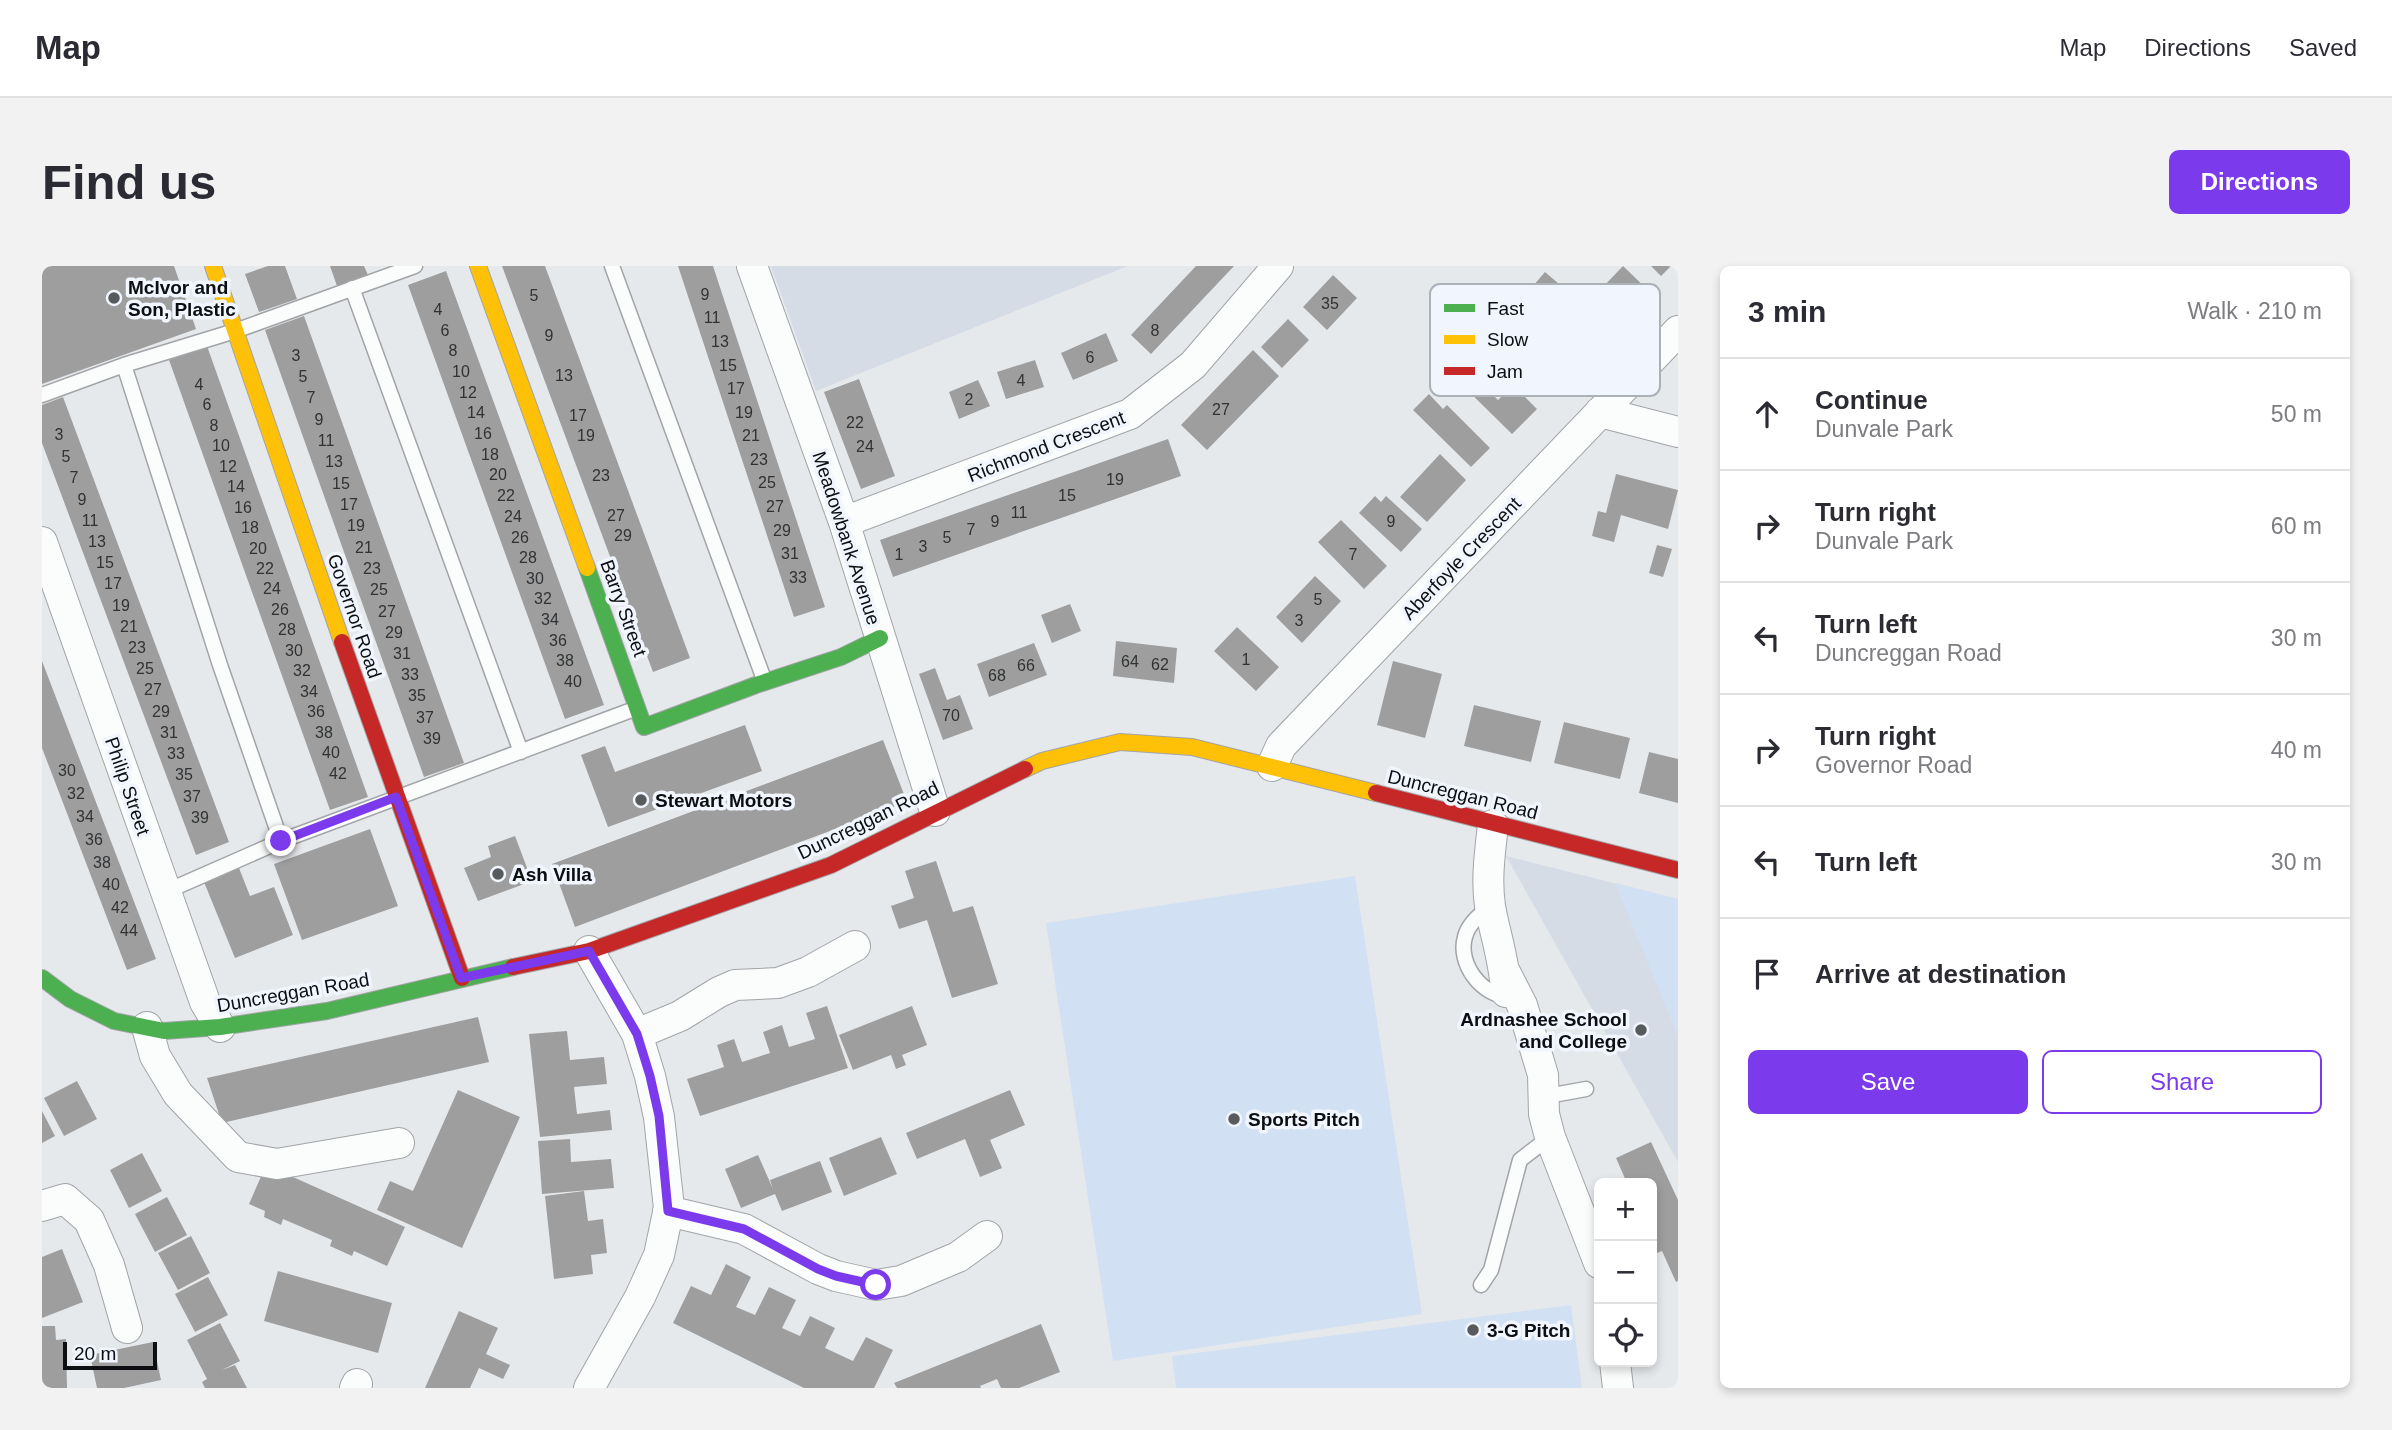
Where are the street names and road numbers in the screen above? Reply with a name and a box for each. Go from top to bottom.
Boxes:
street label: Richmond Crescent [965,407,1128,486]
street label: Meadowbank Avenue [809,449,885,628]
street label: Aberfoyle Crescent [1398,492,1526,624]
street label: Governor Road [323,551,386,681]
street label: Barry Street [596,557,651,660]
street label: Philip Street [101,734,154,839]
street label: Duncreggan Road [1386,766,1540,823]
street label: Duncreggan Road [794,777,942,864]
street label: Duncreggan Road [215,969,371,1016]

